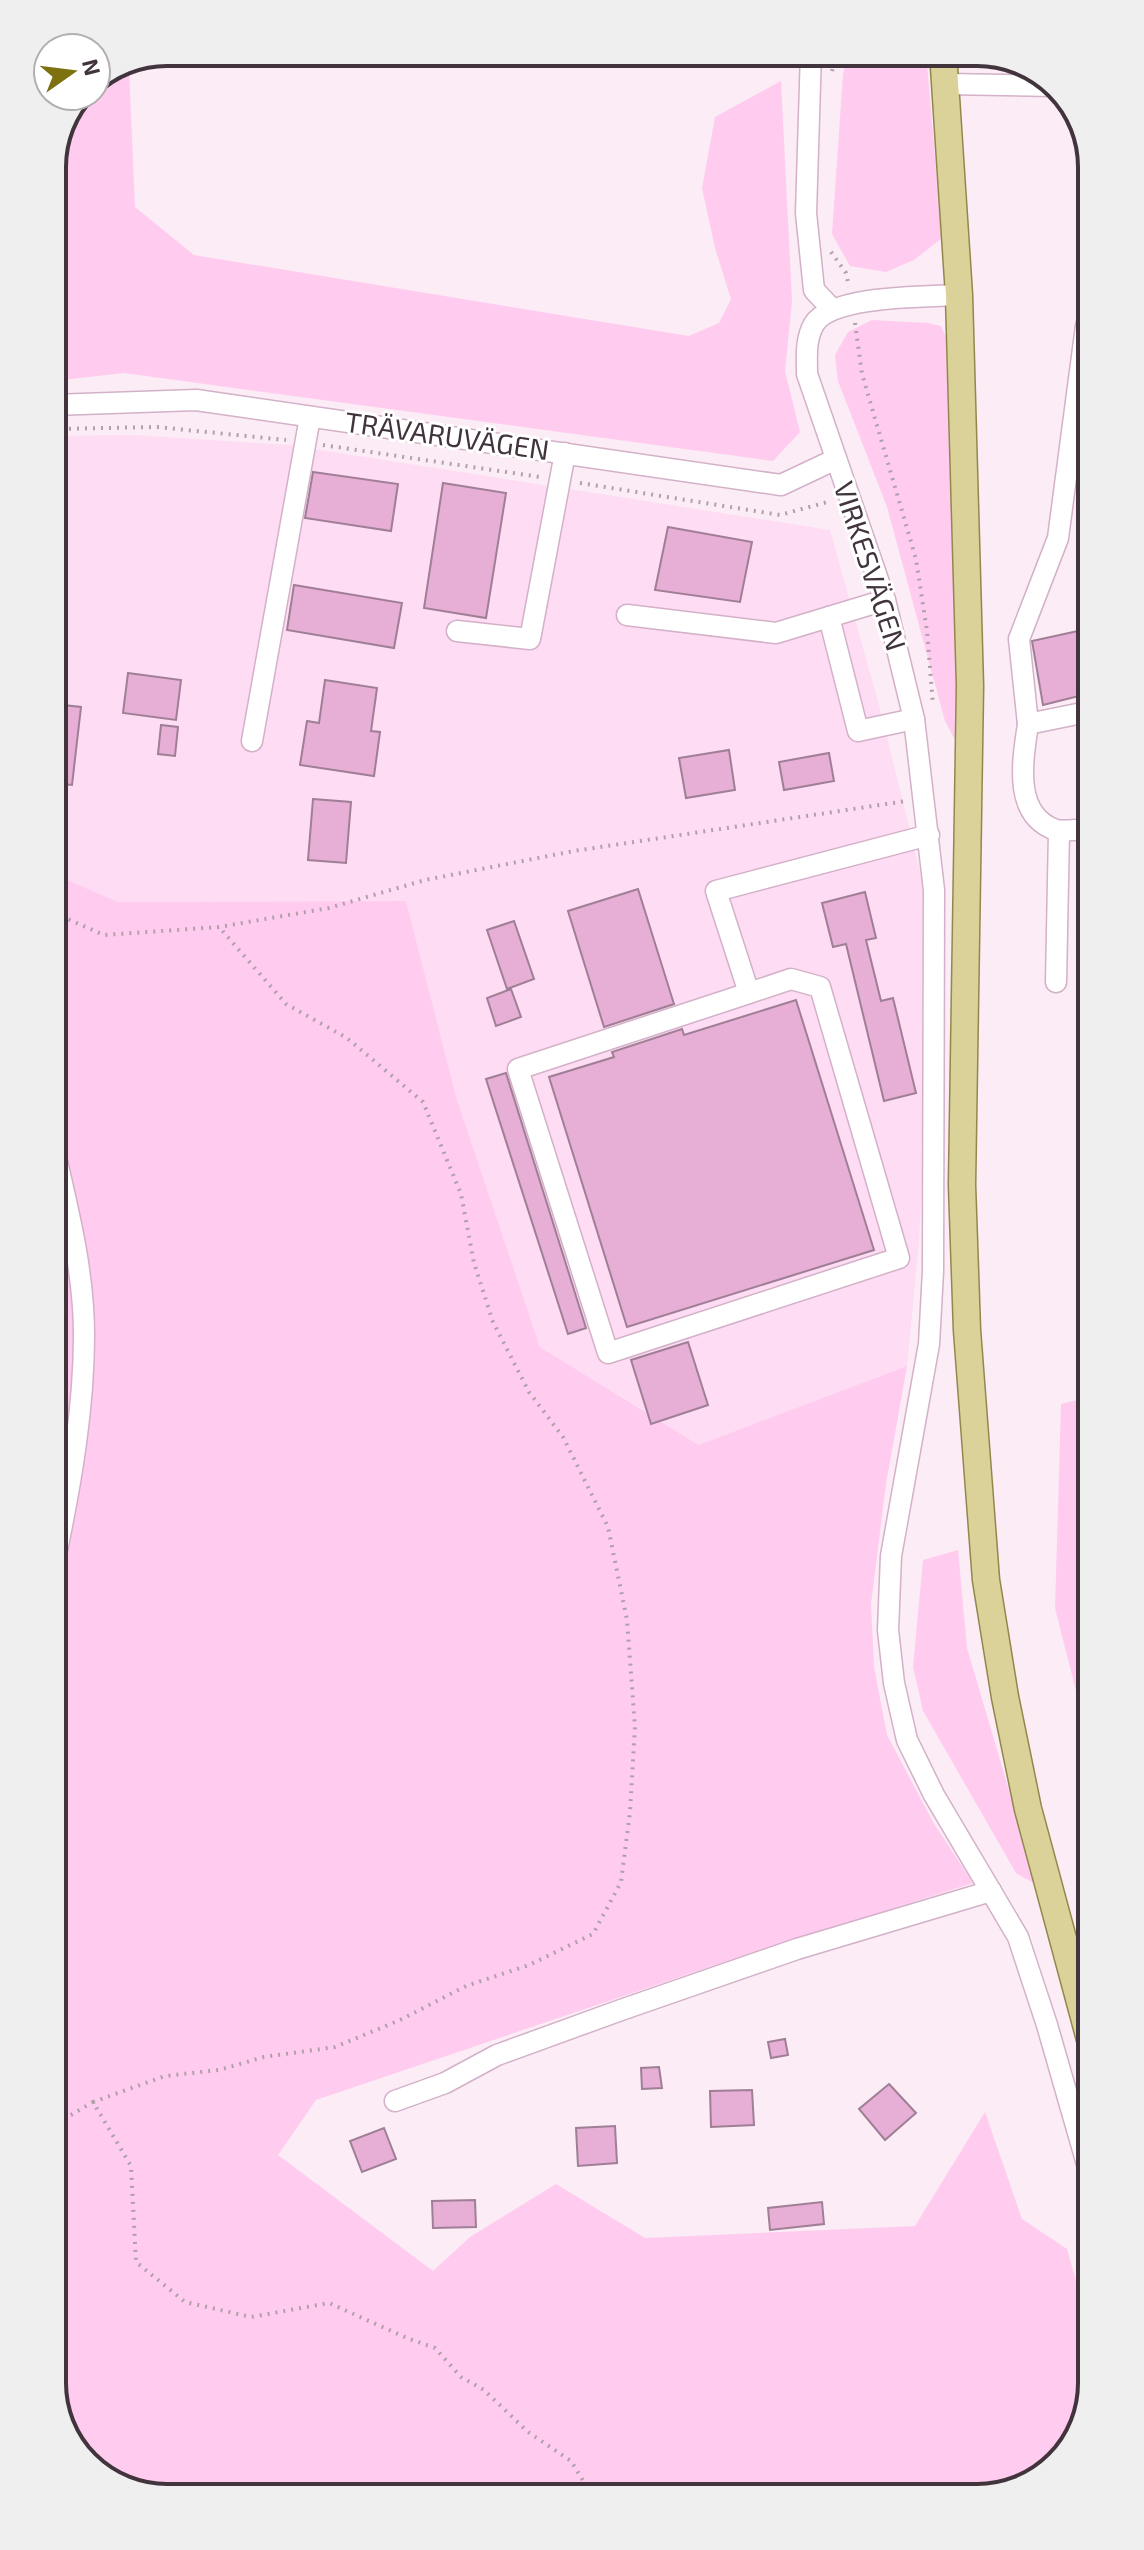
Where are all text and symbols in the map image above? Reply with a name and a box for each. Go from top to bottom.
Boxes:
north arrow [32,32,112,112]
text: N [78,56,107,78]
street label: TRÄVARUVÄGEN [343,404,551,466]
street label: VIRKESVÄGEN [828,477,914,655]

